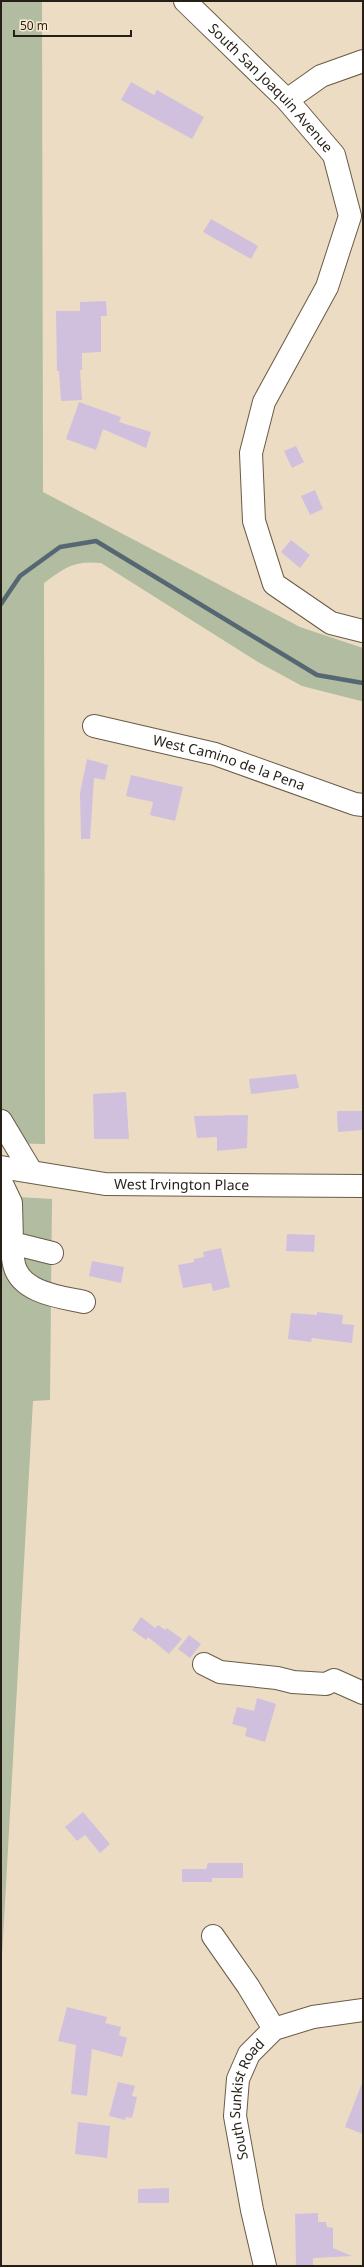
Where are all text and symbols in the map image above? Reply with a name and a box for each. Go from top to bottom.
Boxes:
scale bar [14,12,131,38]
text: 50 m [20,17,48,34]
street label: South San Joaquin Avenue [204,19,338,156]
street label: West Camino de la Pena [151,730,308,794]
street label: West Irvington Place [114,1174,249,1194]
street label: South Sunkist Road [225,2034,268,2162]

